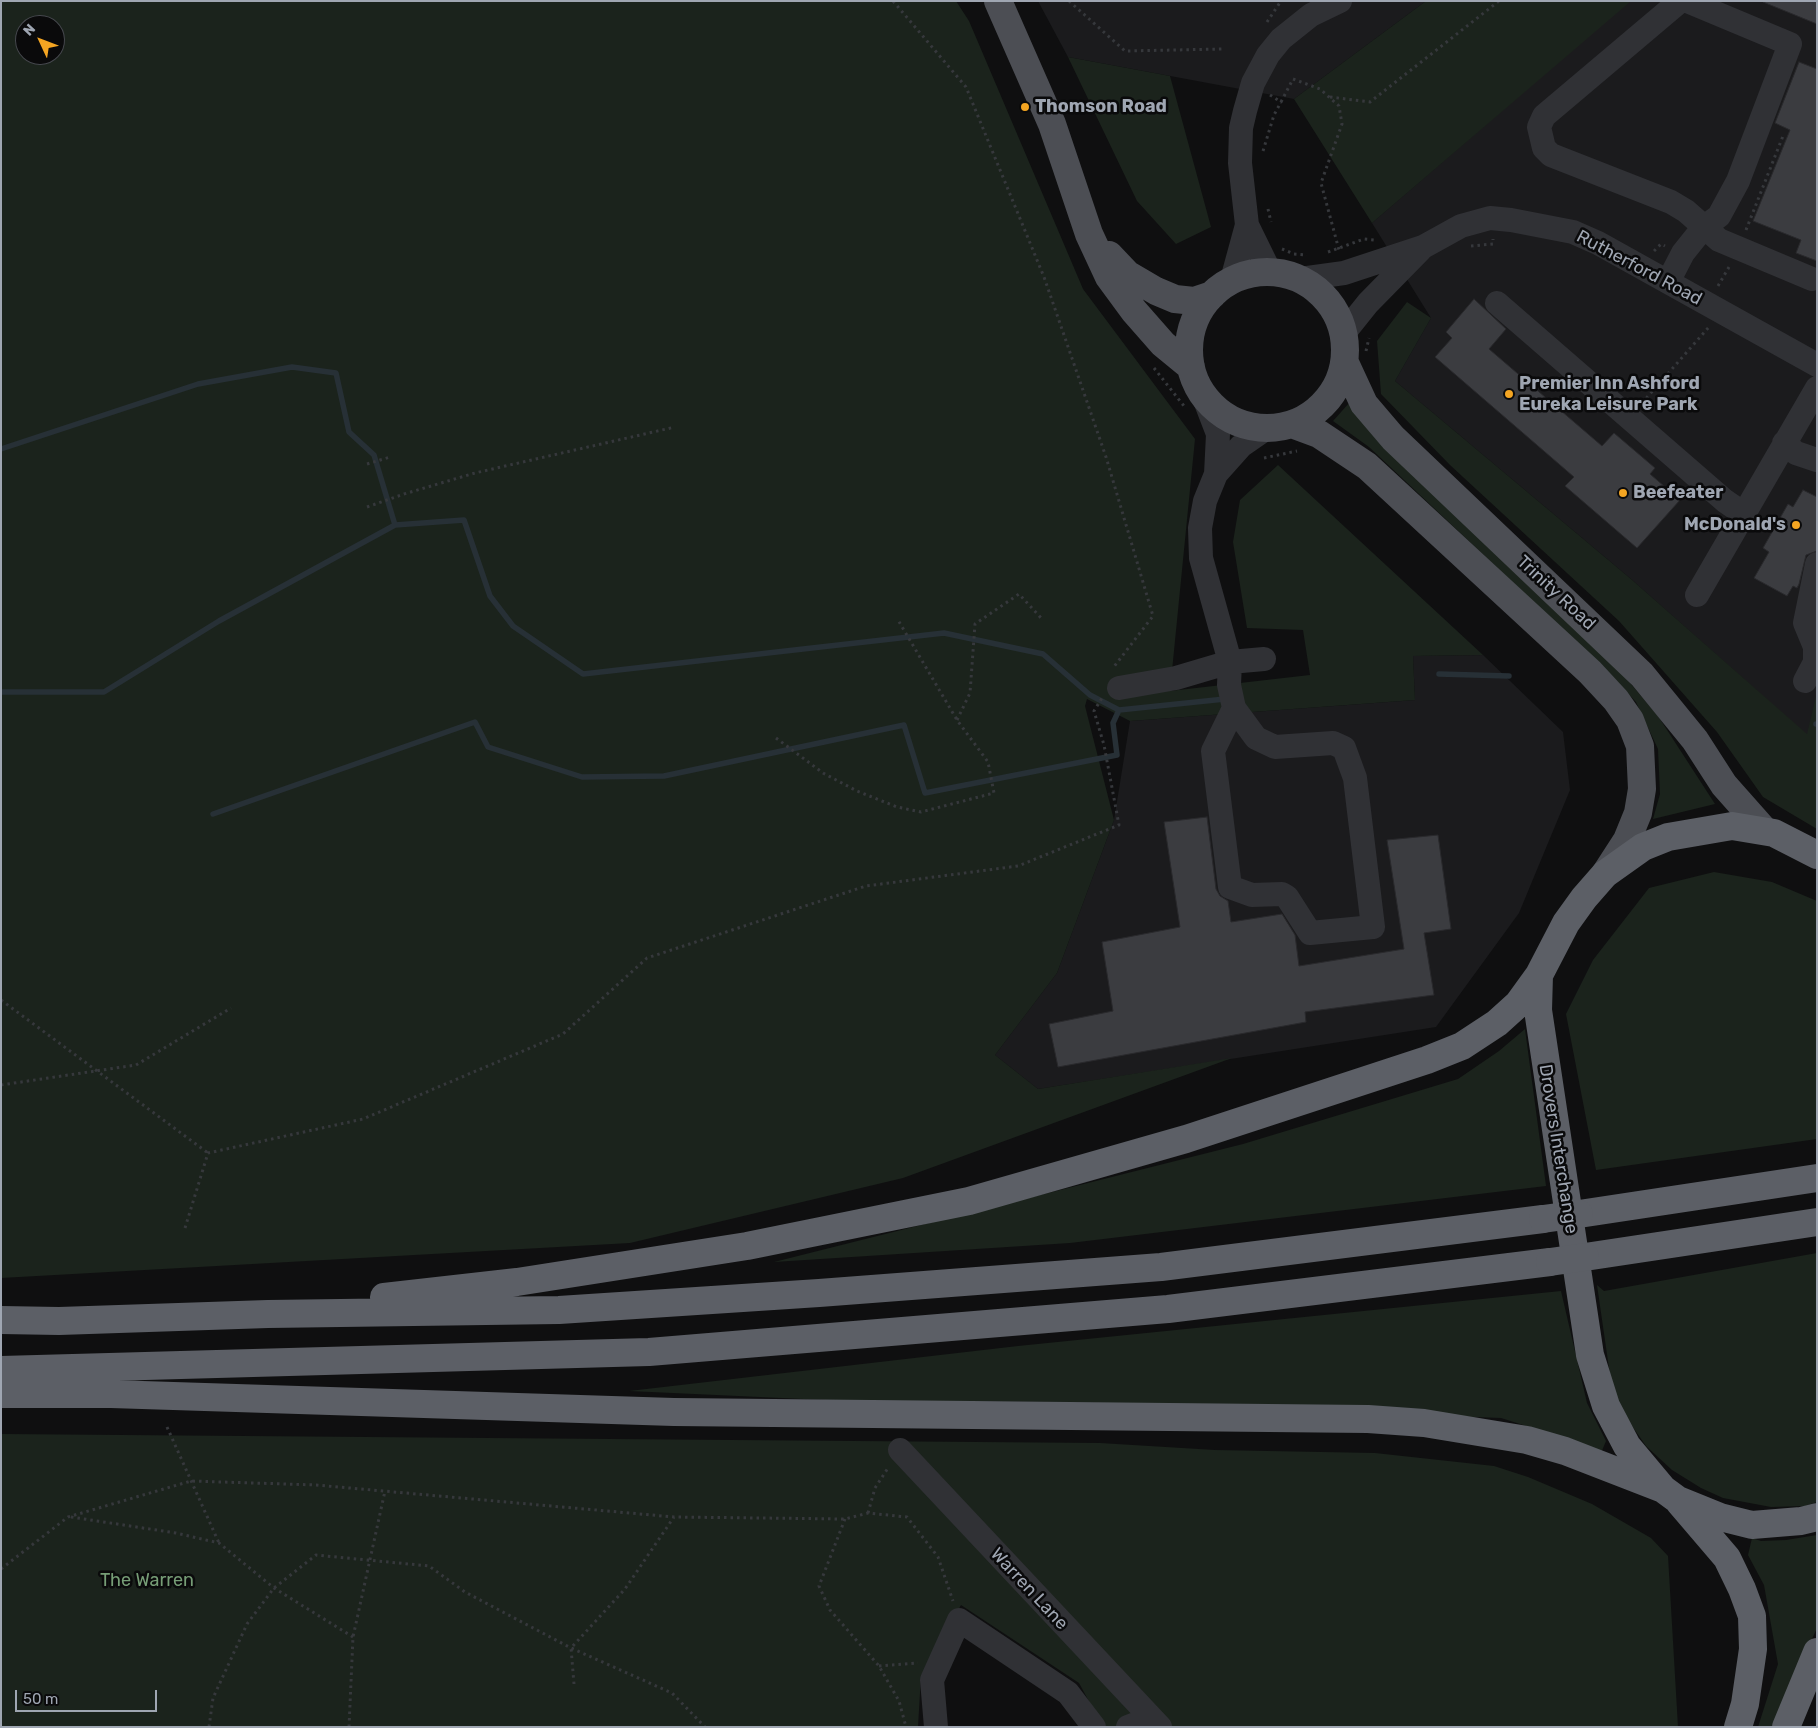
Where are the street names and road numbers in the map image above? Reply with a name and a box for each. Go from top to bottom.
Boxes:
street label: Rutherford Road [1573,226,1705,310]
street label: Trinity Road [1512,551,1600,635]
street label: Drovers Interchange [1534,1063,1582,1235]
street label: Warren Lane [986,1544,1072,1634]

